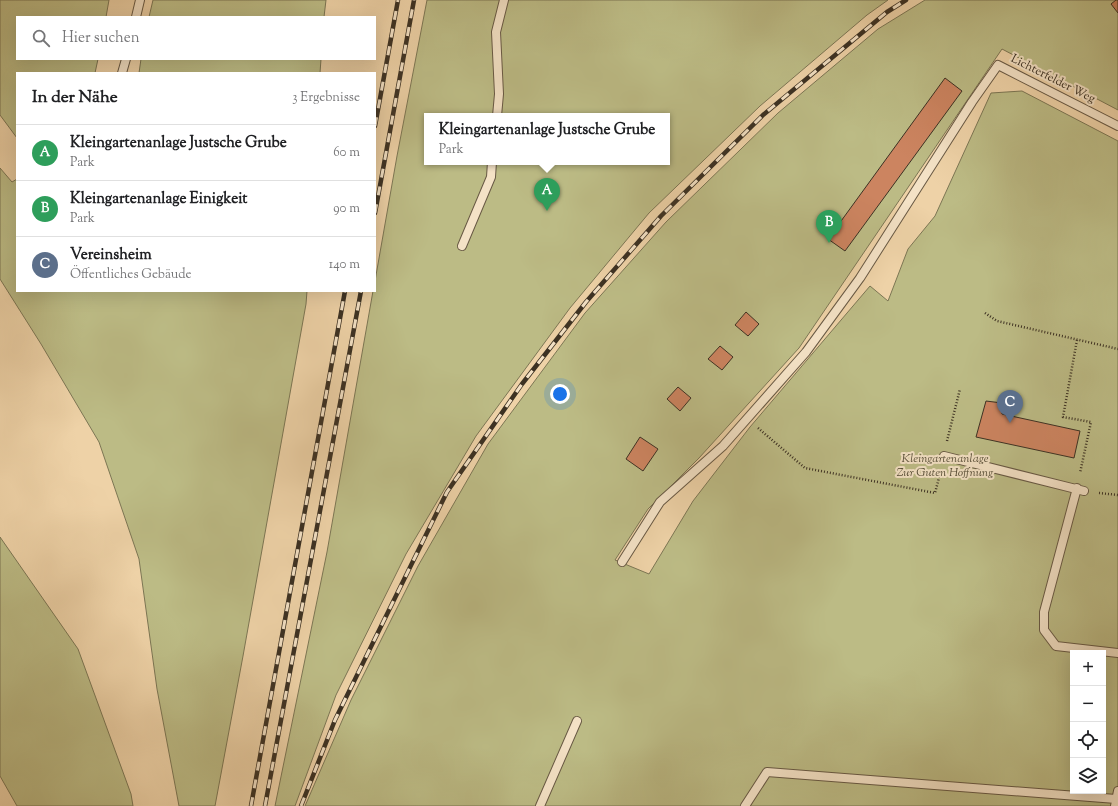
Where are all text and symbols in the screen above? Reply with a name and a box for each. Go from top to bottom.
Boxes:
search box [16,16,376,60]
icon: search [30,27,52,49]
text: Hier suchen [62,28,140,49]
street label: Lichterfelder Weg [1008,50,1098,108]
text: In der Nähe [32,86,118,110]
text: 3 Ergebnisse [292,89,360,107]
popup [424,113,670,165]
text: Kleingartenanlage Justsche Grube [439,120,655,141]
text: Kleingartenanlage Justsche Grube [70,133,287,154]
text: Park [439,141,464,159]
text: A [40,144,50,162]
text: 60 m [333,144,360,162]
text: Park [70,154,95,172]
pin: A [534,178,560,211]
text: Kleingartenanlage Einigkeit [70,189,247,210]
text: B [41,200,49,218]
text: 90 m [333,200,360,218]
text: Park [70,210,95,228]
pin: B [816,210,842,243]
text: Vereinsheim [70,245,152,266]
text: C [40,256,50,274]
text: 140 m [329,256,360,274]
text: Öffentliches Gebäude [70,266,192,284]
your location [550,384,570,404]
pin: C [997,390,1023,423]
park label: Kleingartenanlage Zur Guten Hoffnung [897,450,993,482]
map controls [1070,650,1106,794]
button: + [1070,650,1106,686]
button: − [1070,686,1106,722]
button: locate [1070,722,1106,758]
button: layers [1070,758,1106,794]

